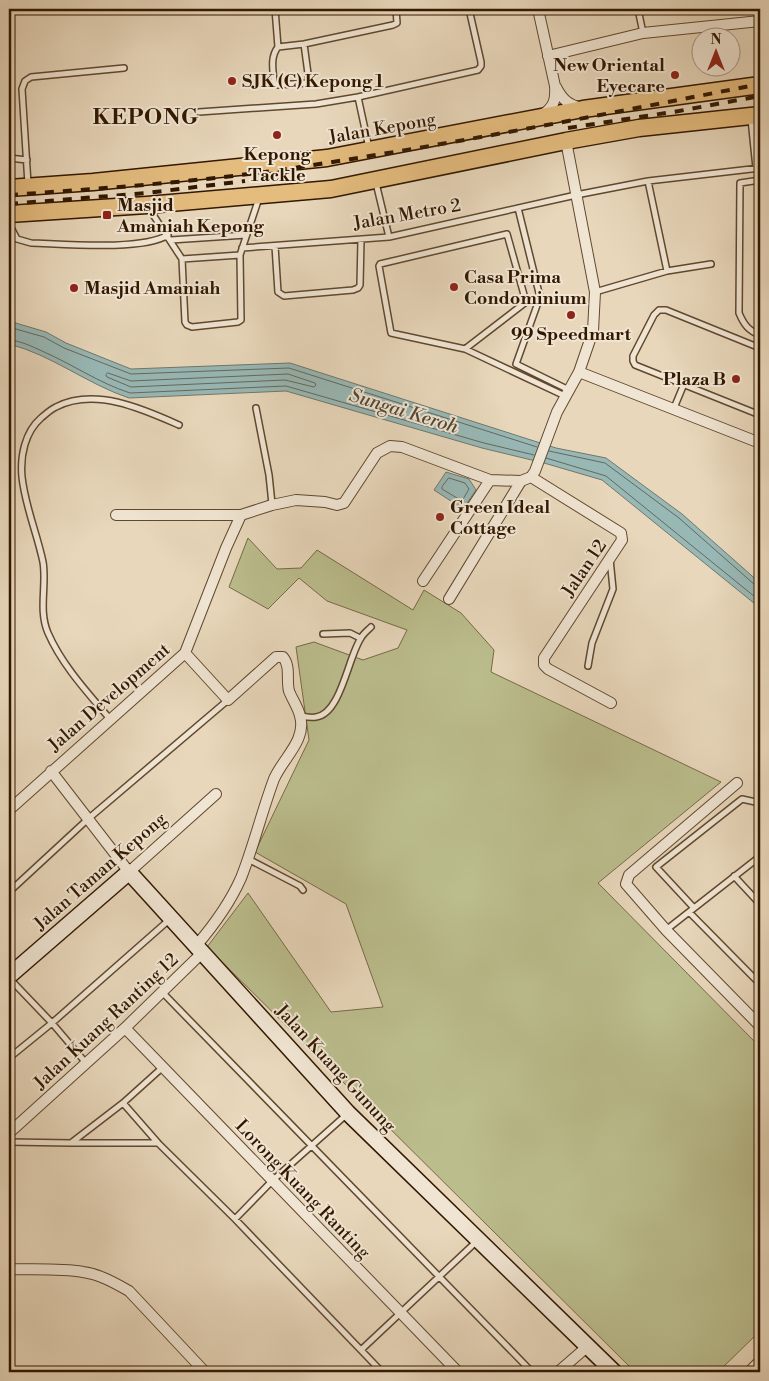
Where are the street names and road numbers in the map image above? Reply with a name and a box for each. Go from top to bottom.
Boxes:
street label: Jalan Kepong [326,108,438,149]
street label: Jalan Metro 2 [351,194,463,235]
street label: Jalan 12 [556,535,612,602]
street label: Jalan Development [43,638,176,757]
street label: Jalan Taman Kepong [28,807,172,936]
street label: Jalan Kuang Ranting 12 [29,948,183,1095]
street label: Jalan Kuang Gunung [270,999,401,1138]
street label: Lorong Kuang Ranting [230,1115,376,1264]

